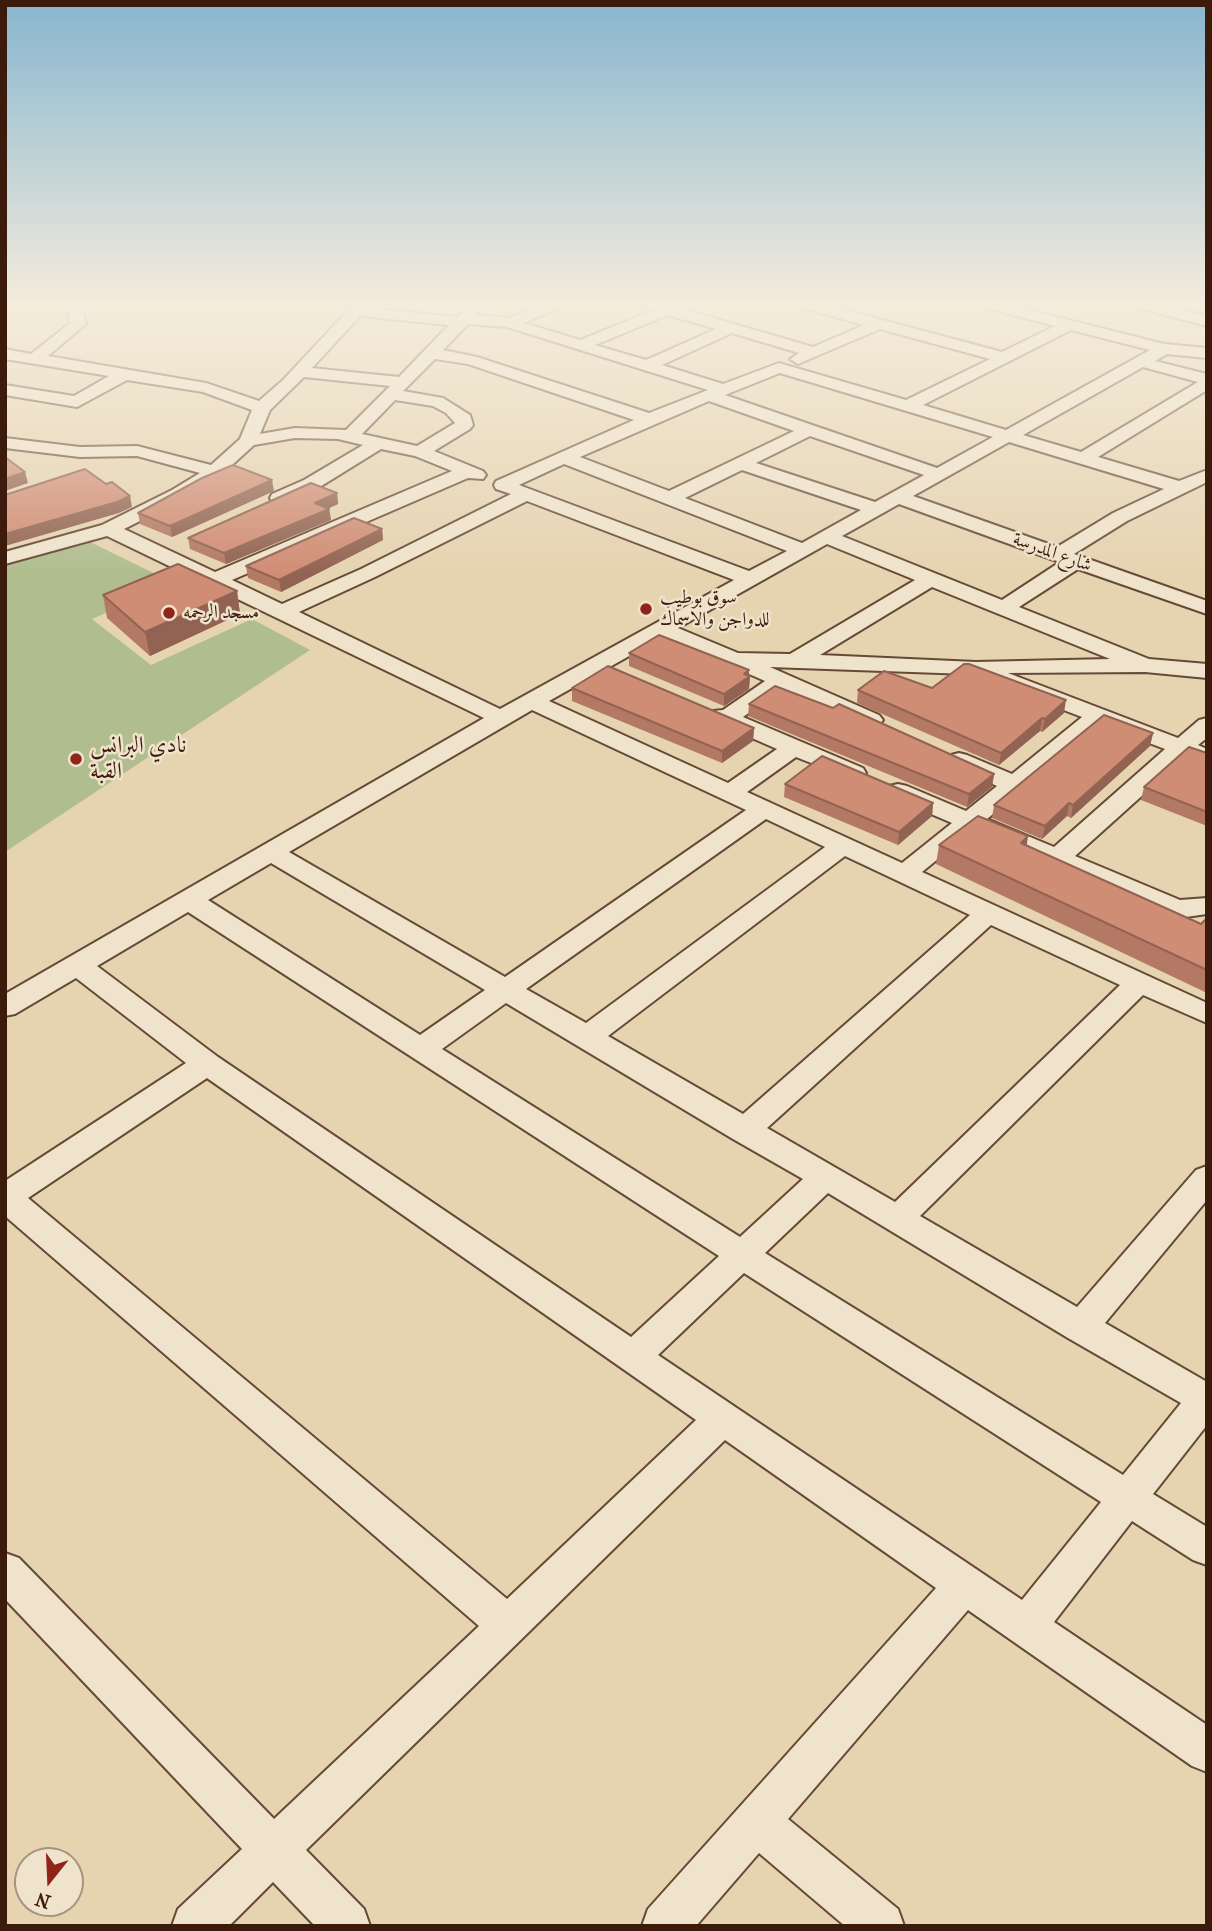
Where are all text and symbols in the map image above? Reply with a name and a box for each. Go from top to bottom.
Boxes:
street label: شارع المدرسة [1009,528,1095,578]
place label: سوق بوطيب للدواجن والاسماك [660,587,769,631]
marker: سوق بوطيب للدواجن والاسماك [638,601,654,617]
place label: مسجد الرحمه [183,602,259,624]
marker: مسجد الرحمه [161,605,177,621]
place label: نادي البرانس القبة [90,732,186,786]
marker: نادي البرانس القبة [68,751,84,767]
north arrow [14,1847,84,1917]
text: N [33,1887,53,1913]

